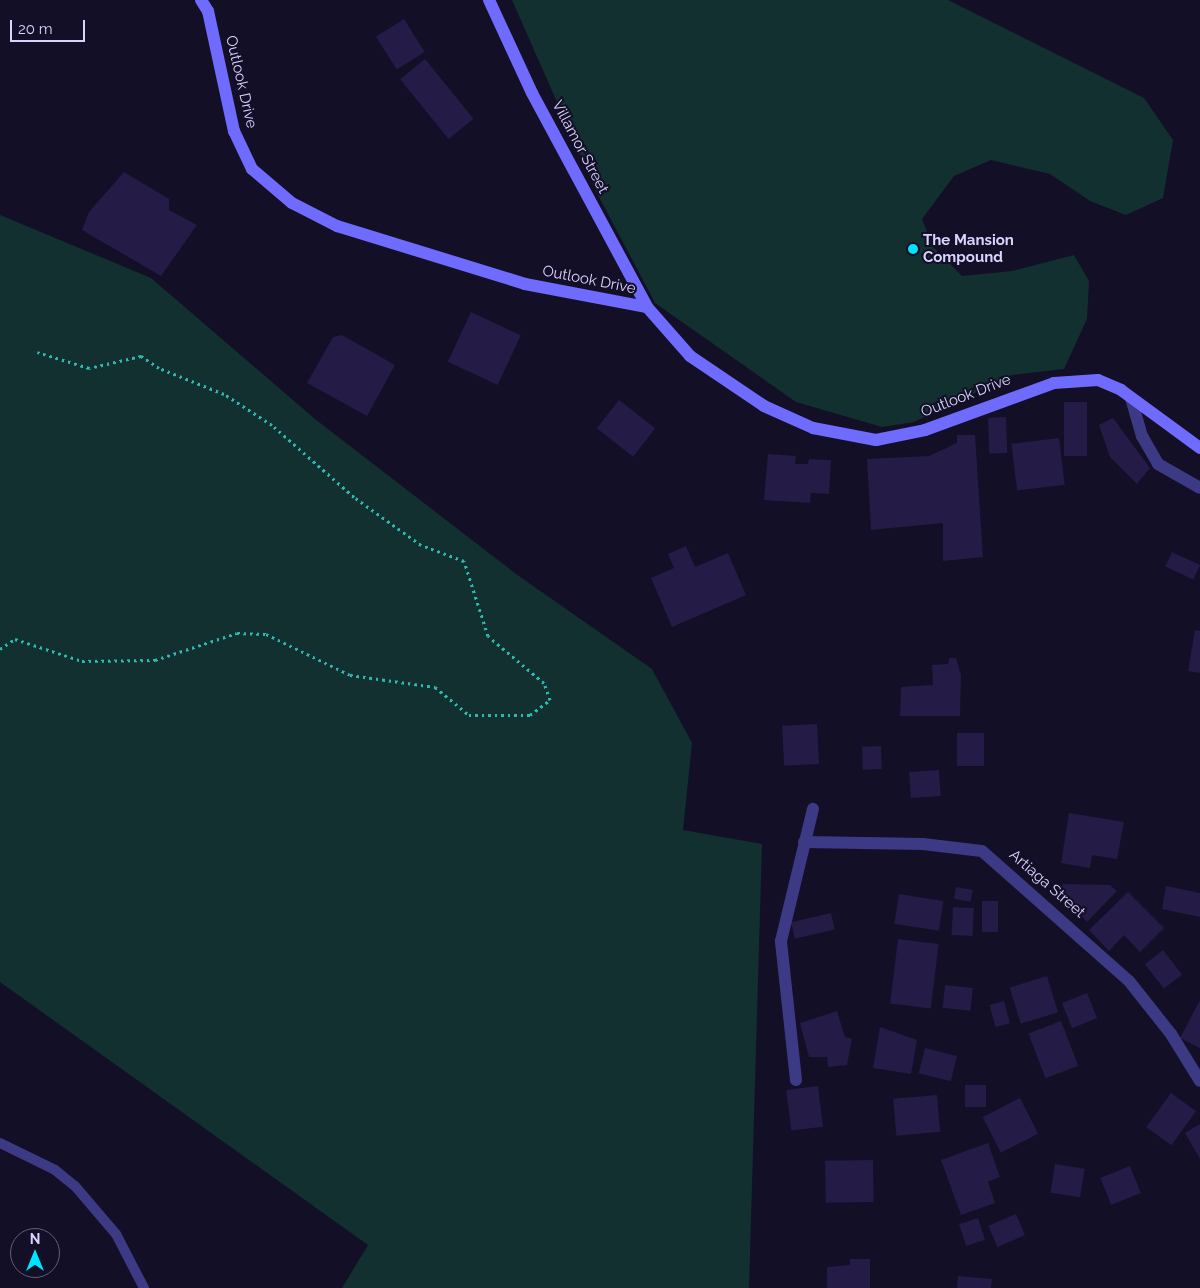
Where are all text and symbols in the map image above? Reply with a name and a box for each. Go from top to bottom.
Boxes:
scale bar [12,10,88,42]
text: 20 m [18,20,53,38]
street label: Outlook Drive [222,34,260,130]
street label: Villamor Street [548,97,612,197]
place label: The Mansion Compound [923,231,1014,266]
marker: The Mansion Compound [907,243,919,255]
street label: Outlook Drive [541,262,637,298]
street label: Outlook Drive [919,371,1013,421]
street label: Artiaga Street [1005,846,1089,922]
north arrow [10,1228,60,1278]
text: N [30,1231,40,1247]

